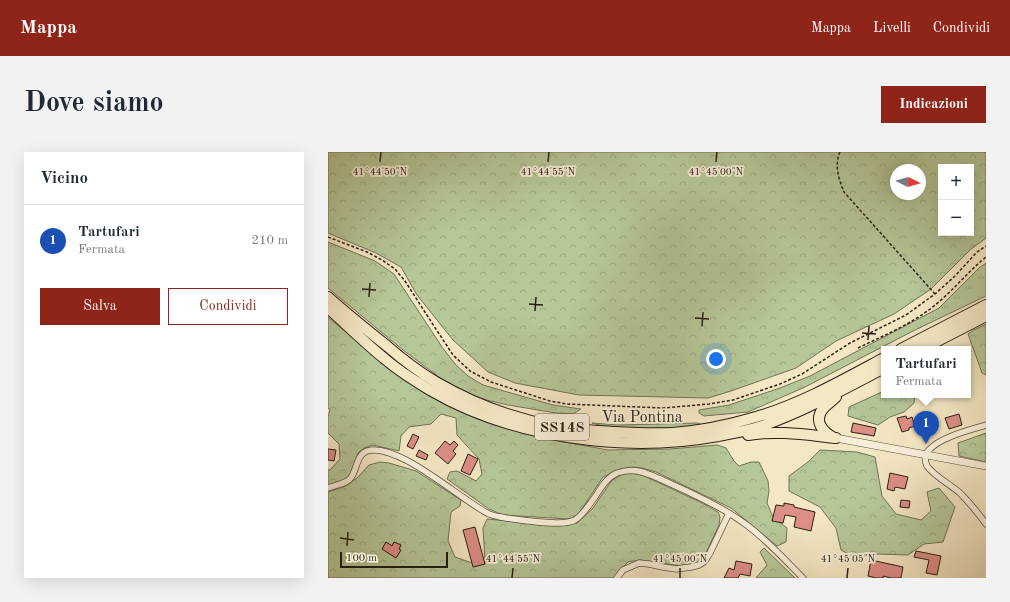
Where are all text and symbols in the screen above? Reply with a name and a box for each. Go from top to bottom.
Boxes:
text: Mappa [20,19,77,38]
text: Mappa [811,21,851,35]
text: Livelli [873,21,911,35]
text: Condividi [933,21,990,35]
button: Indicazioni [881,86,986,123]
text: Dove siamo [24,90,164,118]
north arrow [890,164,926,200]
map controls [938,164,974,236]
button: + [938,164,974,200]
text: 41°44'50"N [353,167,408,177]
text: 41°44'55"N [521,167,576,177]
text: 41°45'00"N [689,167,744,177]
text: Vicino [40,170,88,187]
button: − [938,200,974,236]
text: Tartufari [78,225,140,240]
text: 1 [49,234,57,247]
text: 210 m [251,234,288,247]
text: Fermata [78,243,125,256]
button: Salva [40,288,160,325]
button: Condividi [168,288,288,325]
popup [881,346,971,398]
your location [706,349,726,369]
text: Tartufari [895,357,957,372]
text: Fermata [895,375,942,388]
street label: Via Pontina [601,410,683,426]
pin: 1 [913,411,939,444]
road number: SS148 [535,414,589,440]
scale bar [340,550,448,569]
text: 100 m [346,553,377,564]
text: 41°44'55"N [486,554,541,564]
text: 41°45'00"N [653,554,708,564]
text: 41°45'05"N [821,554,876,564]

